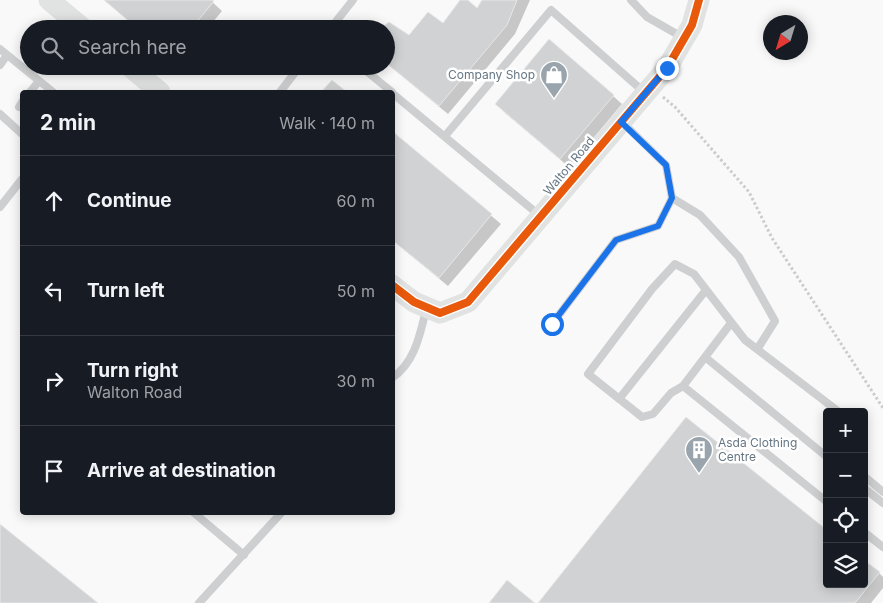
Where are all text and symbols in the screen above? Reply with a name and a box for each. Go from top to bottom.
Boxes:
north arrow [763,15,808,60]
search box [20,20,395,75]
icon: search [38,34,66,62]
text: Search here [78,36,187,59]
route end [656,57,679,80]
shop icon: Company Shop [539,60,569,99]
place label: Company Shop [448,67,535,82]
text: 2 min [40,110,96,135]
text: Walk · 140 m [279,113,375,133]
street label: Walton Road [540,133,597,198]
icon: ahead [40,187,68,215]
text: Continue [87,189,172,212]
text: 60 m [336,191,375,211]
icon: left [40,277,68,305]
text: Turn left [87,279,165,302]
text: 50 m [337,281,375,301]
route start [541,313,564,336]
text: Turn right [87,359,178,382]
icon: right [40,367,68,395]
text: 30 m [337,371,375,391]
text: Walton Road [87,382,182,402]
map controls [823,408,868,588]
button: + [823,408,868,453]
building icon: Asda Clothing Centre [684,435,714,474]
place label: Asda Clothing Centre [718,435,797,464]
button: − [823,453,868,498]
icon: arrive [40,457,68,485]
text: Arrive at destination [87,459,276,482]
button: locate [823,498,868,543]
button: layers [823,543,868,588]

